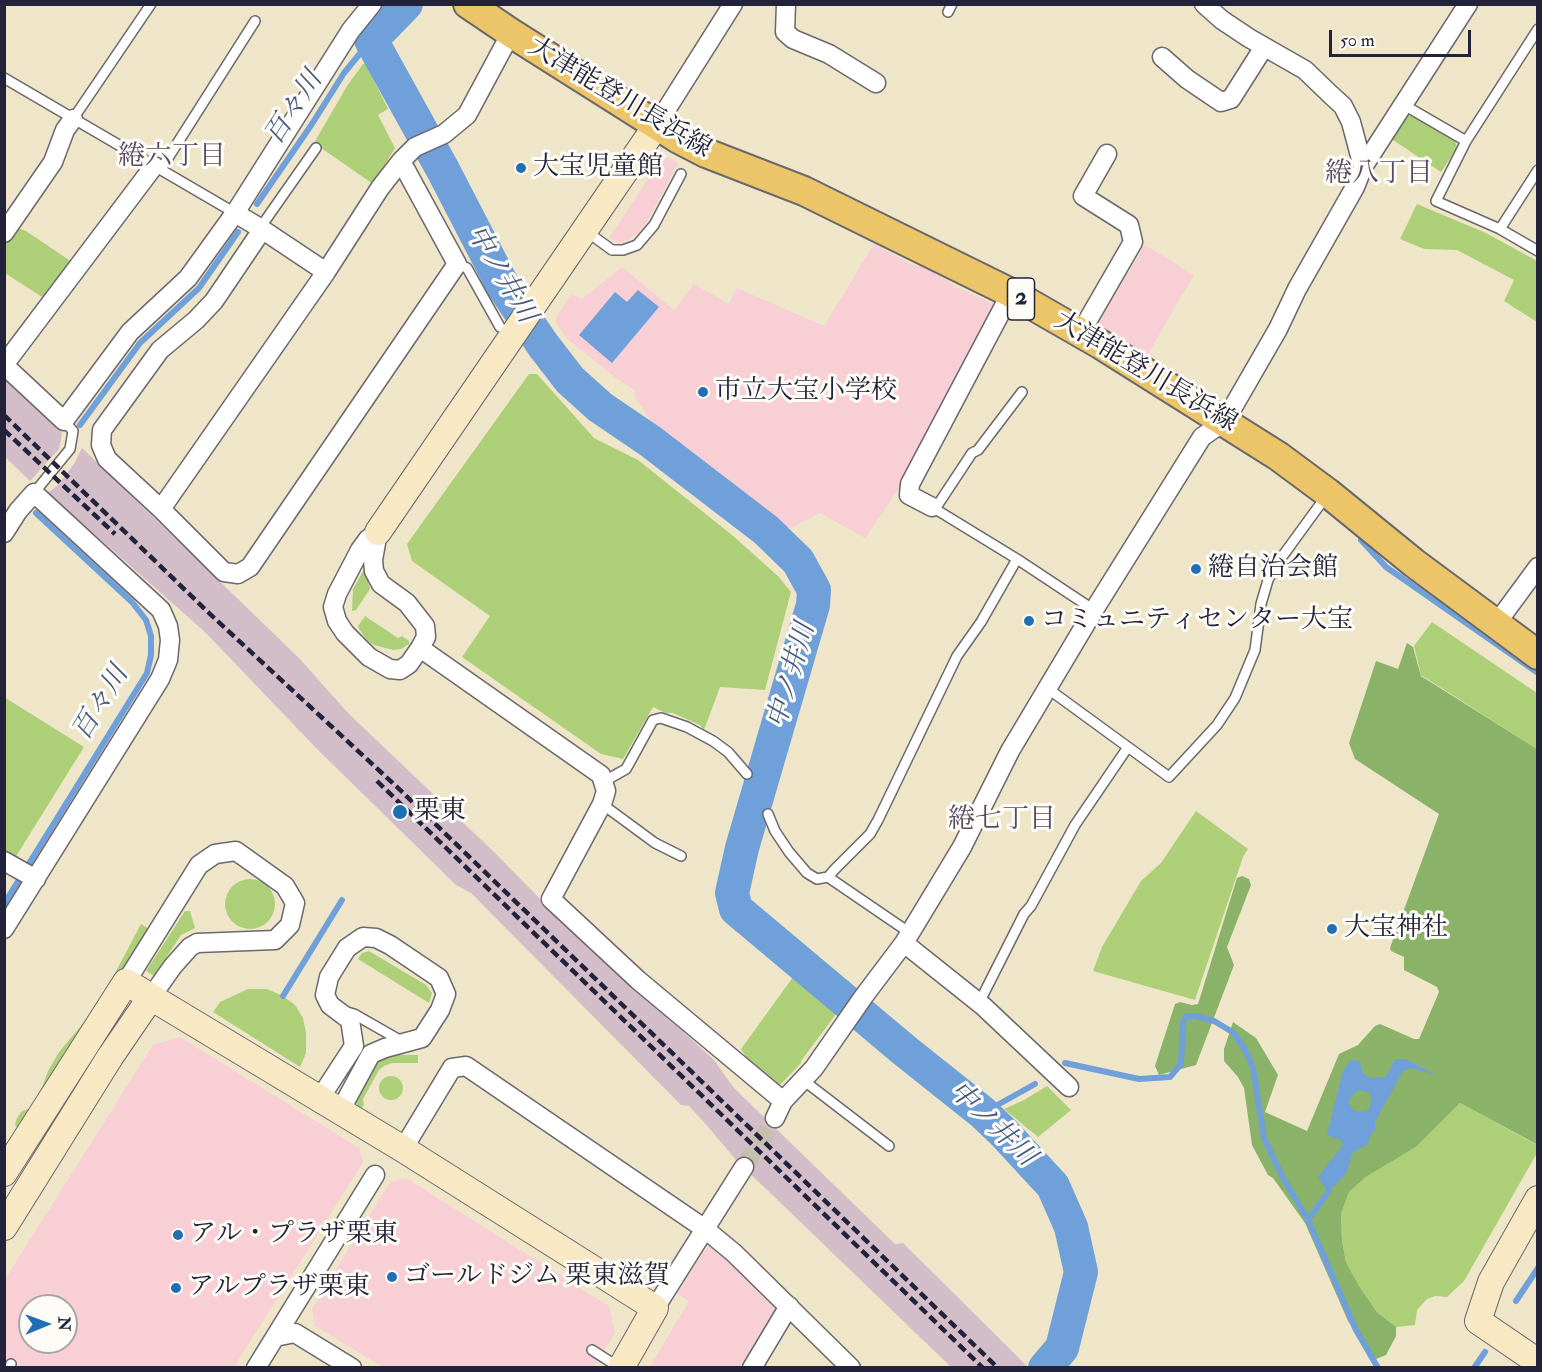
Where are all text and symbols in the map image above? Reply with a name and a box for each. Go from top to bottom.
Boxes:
scale bar [1332,18,1474,56]
text: 50 m [1340,29,1375,52]
street label: 大津能登川長浜線 [522,32,716,166]
water label: 百々川 [259,66,331,152]
district label: 綣六丁目 [118,142,226,174]
place label: 大宝児童館 [533,152,663,184]
district label: 綣八丁目 [1325,159,1433,191]
marker: 大宝児童館 [514,161,528,175]
water label: 中ノ井川 [458,220,542,330]
road number: 2 [1008,278,1034,320]
street label: 大津能登川長浜線 [1048,306,1242,440]
place label: 市立大宝小学校 [715,376,897,408]
marker: 市立大宝小学校 [696,385,710,399]
place label: 綣自治会館 [1208,553,1338,585]
marker: 綣自治会館 [1189,562,1203,576]
place label: コミュニティセンター大宝 [1041,605,1353,637]
marker: コミュニティセンター大宝 [1022,614,1036,628]
water label: 中ノ井川 [763,620,823,732]
water label: 百々川 [67,661,137,747]
place label: 栗東 [414,796,466,828]
marker: 栗東 [391,803,409,821]
district label: 綣七丁目 [948,805,1056,837]
place label: 大宝神社 [1344,913,1448,945]
marker: 大宝神社 [1325,922,1339,936]
water label: 中ノ井川 [941,1076,1041,1174]
place label: アル・プラザ栗東 [190,1219,398,1251]
marker: アル・プラザ栗東 [171,1228,185,1242]
place label: ゴールドジム 栗東滋賀 [404,1261,669,1293]
marker: ゴールドジム 栗東滋賀 [385,1270,399,1284]
place label: アルプラザ栗東 [188,1272,370,1304]
marker: アルプラザ栗東 [169,1281,183,1295]
north arrow [18,1294,78,1354]
text: N [54,1316,74,1331]

